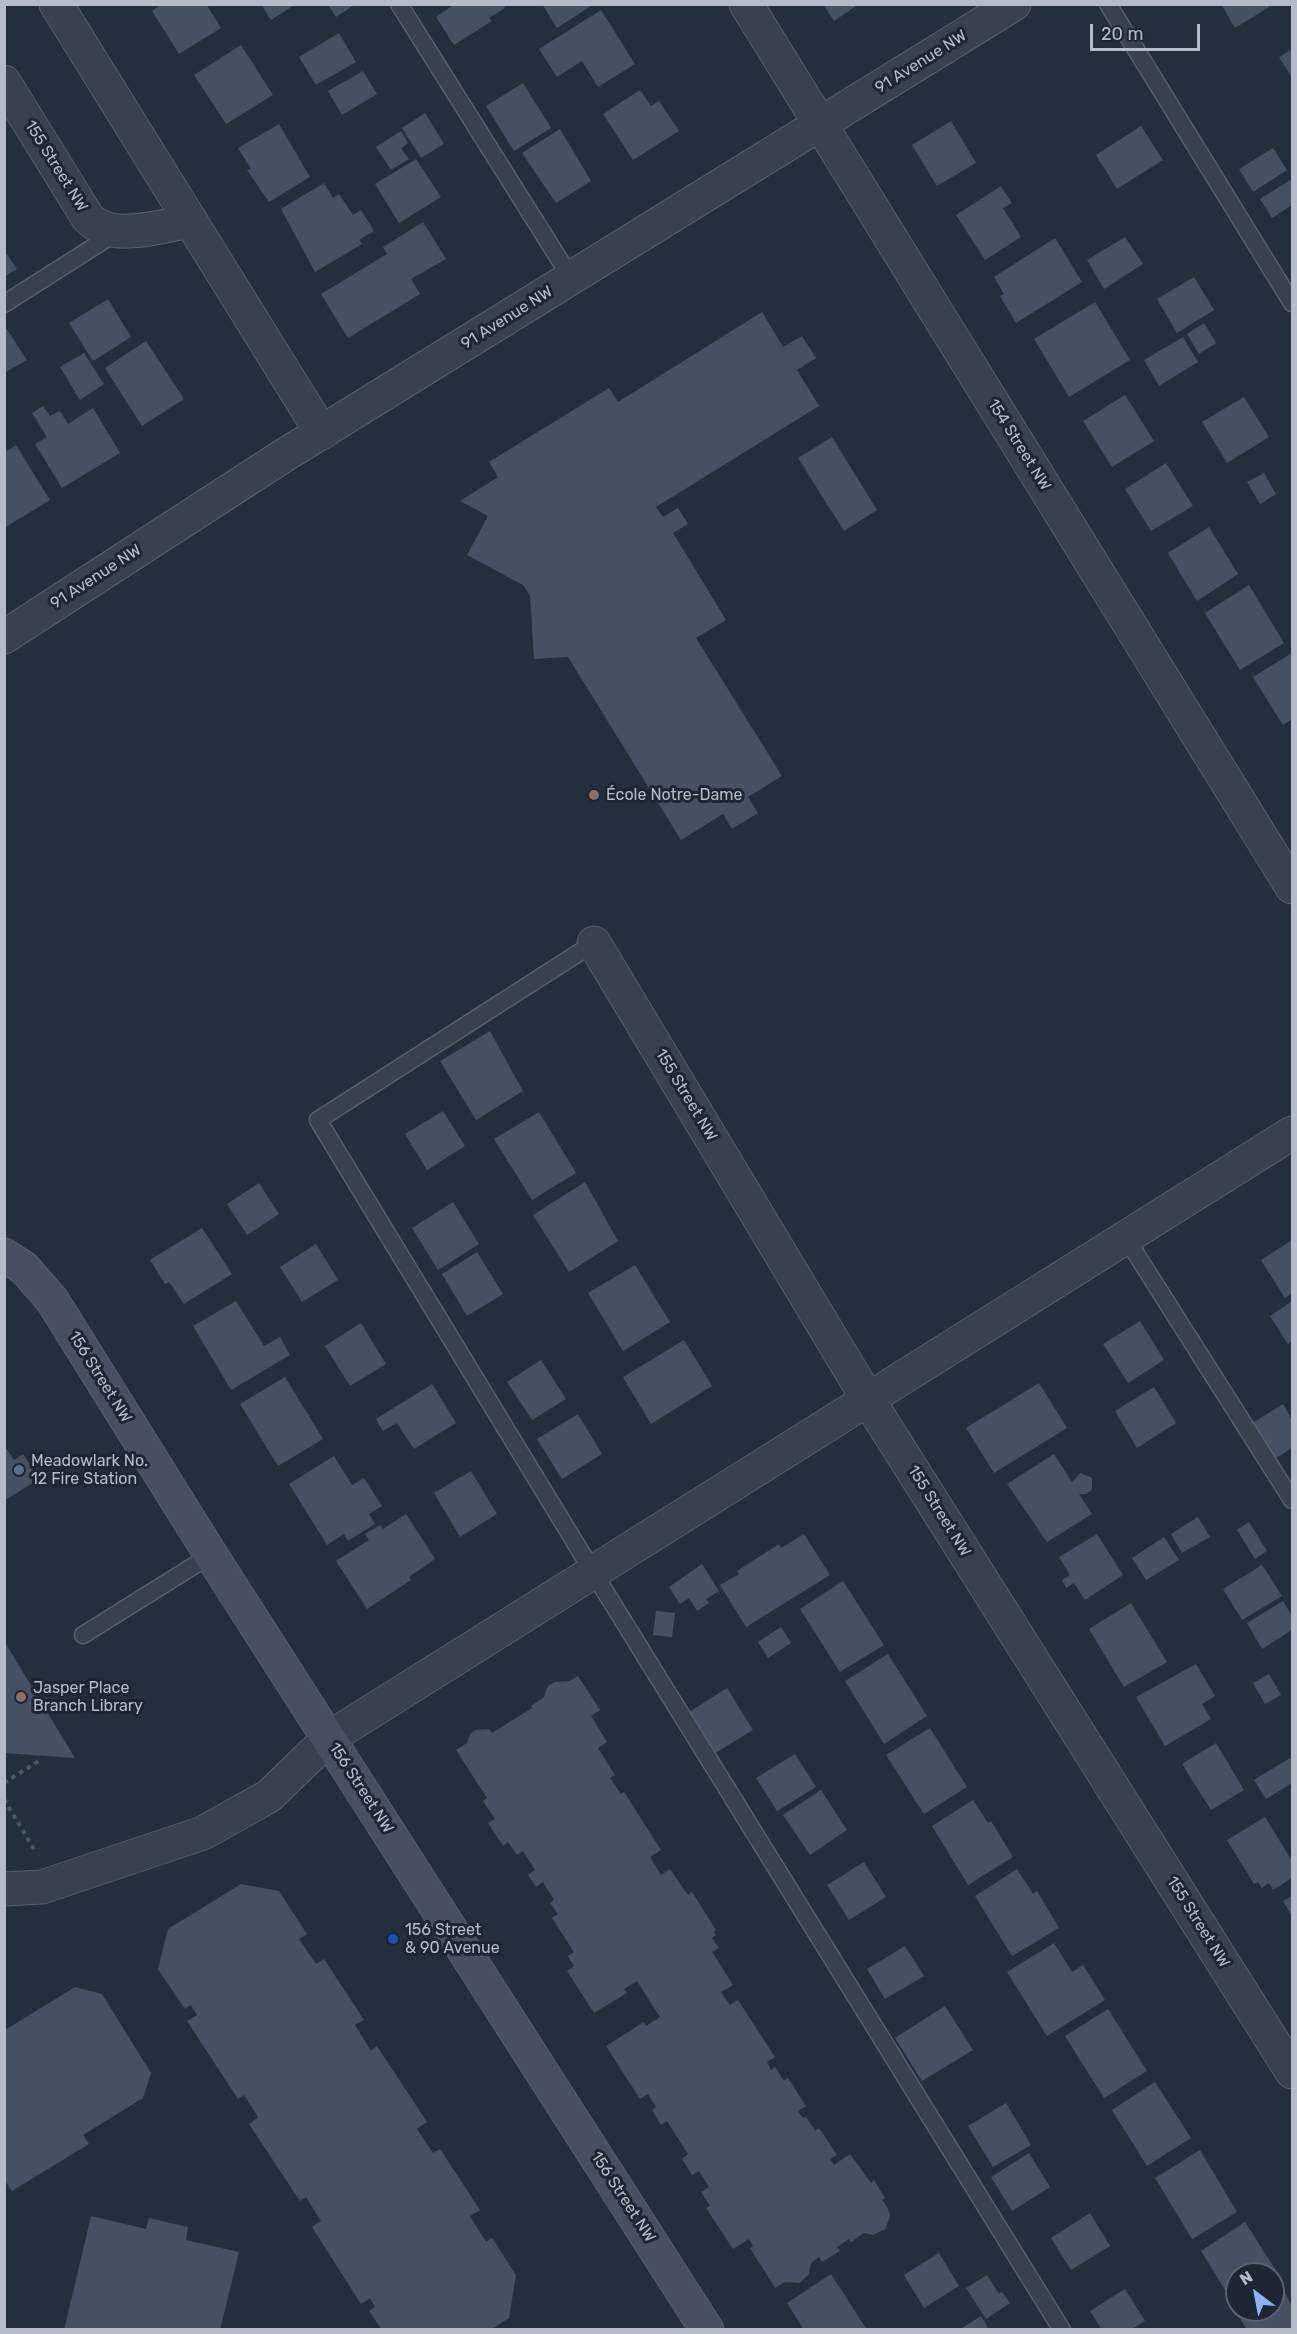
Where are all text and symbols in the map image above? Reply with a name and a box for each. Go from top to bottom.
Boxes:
scale bar [1093,12,1202,50]
text: 20 m [1101,23,1143,45]
street label: 91 Avenue NW [872,26,970,98]
street label: 155 Street NW [20,117,92,215]
street label: 91 Avenue NW [458,282,556,354]
street label: 154 Street NW [983,396,1055,494]
street label: 91 Avenue NW [47,541,145,613]
place label: École Notre-Dame [606,785,742,805]
marker: École Notre-Dame [587,788,601,802]
street label: 155 Street NW [651,1046,721,1144]
street label: 156 Street NW [64,1328,136,1426]
place label: Meadowlark No. 12 Fire Station [31,1451,148,1489]
street label: 155 Street NW [903,1462,975,1560]
marker: Meadowlark No. 12 Fire Station [12,1463,26,1477]
place label: Jasper Place Branch Library [33,1678,143,1716]
marker: Jasper Place Branch Library [14,1690,28,1704]
street label: 156 Street NW [325,1739,397,1837]
street label: 155 Street NW [1162,1873,1234,1971]
place label: 156 Street & 90 Avenue [405,1920,500,1958]
marker: 156 Street & 90 Avenue [386,1932,400,1946]
street label: 156 Street NW [587,2148,659,2246]
north arrow [1225,2262,1285,2322]
text: N [1236,2267,1256,2289]

